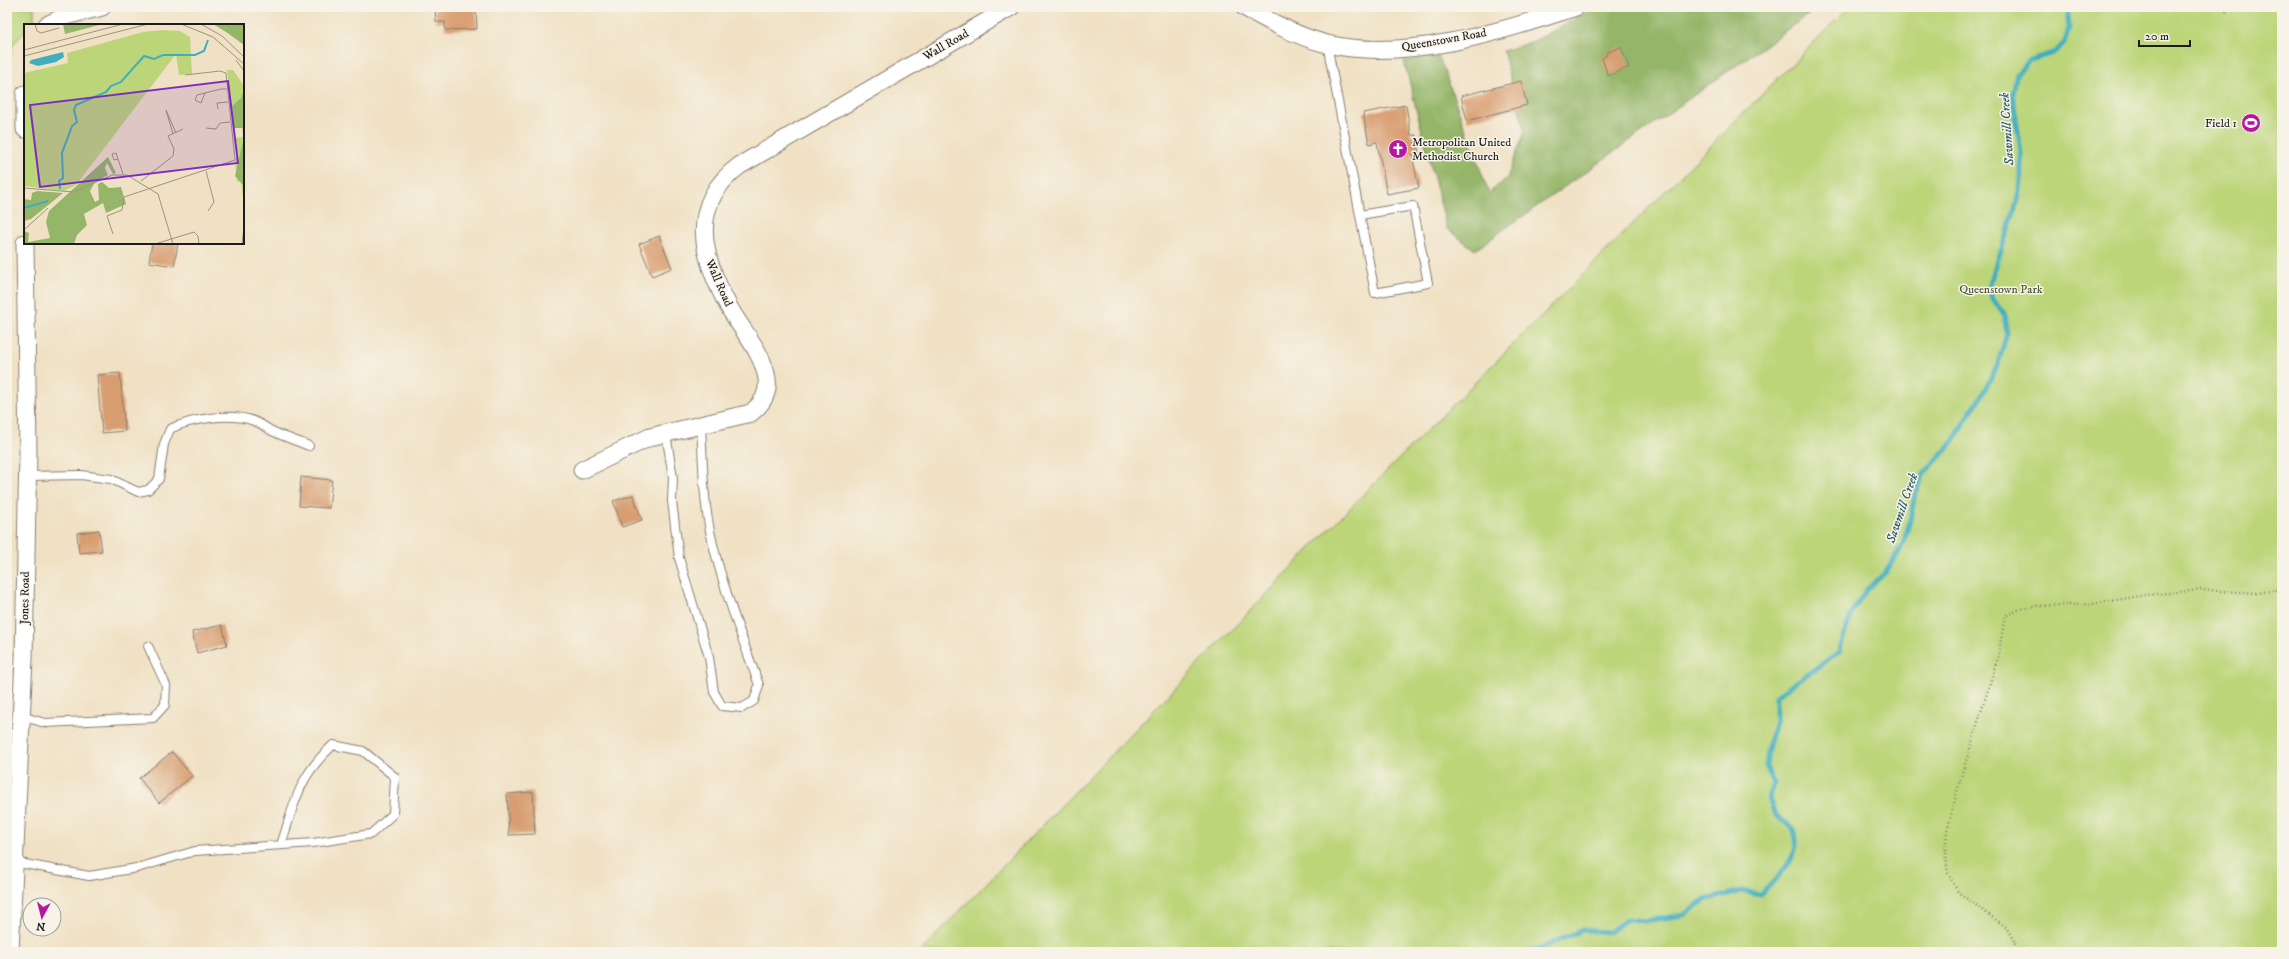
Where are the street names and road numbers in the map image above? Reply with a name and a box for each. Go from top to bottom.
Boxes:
street label: Queenstown Road [1400,25,1488,55]
street label: Wall Road [920,26,971,64]
street label: Wall Road [702,256,736,309]
street label: Jones Road [17,571,33,626]

